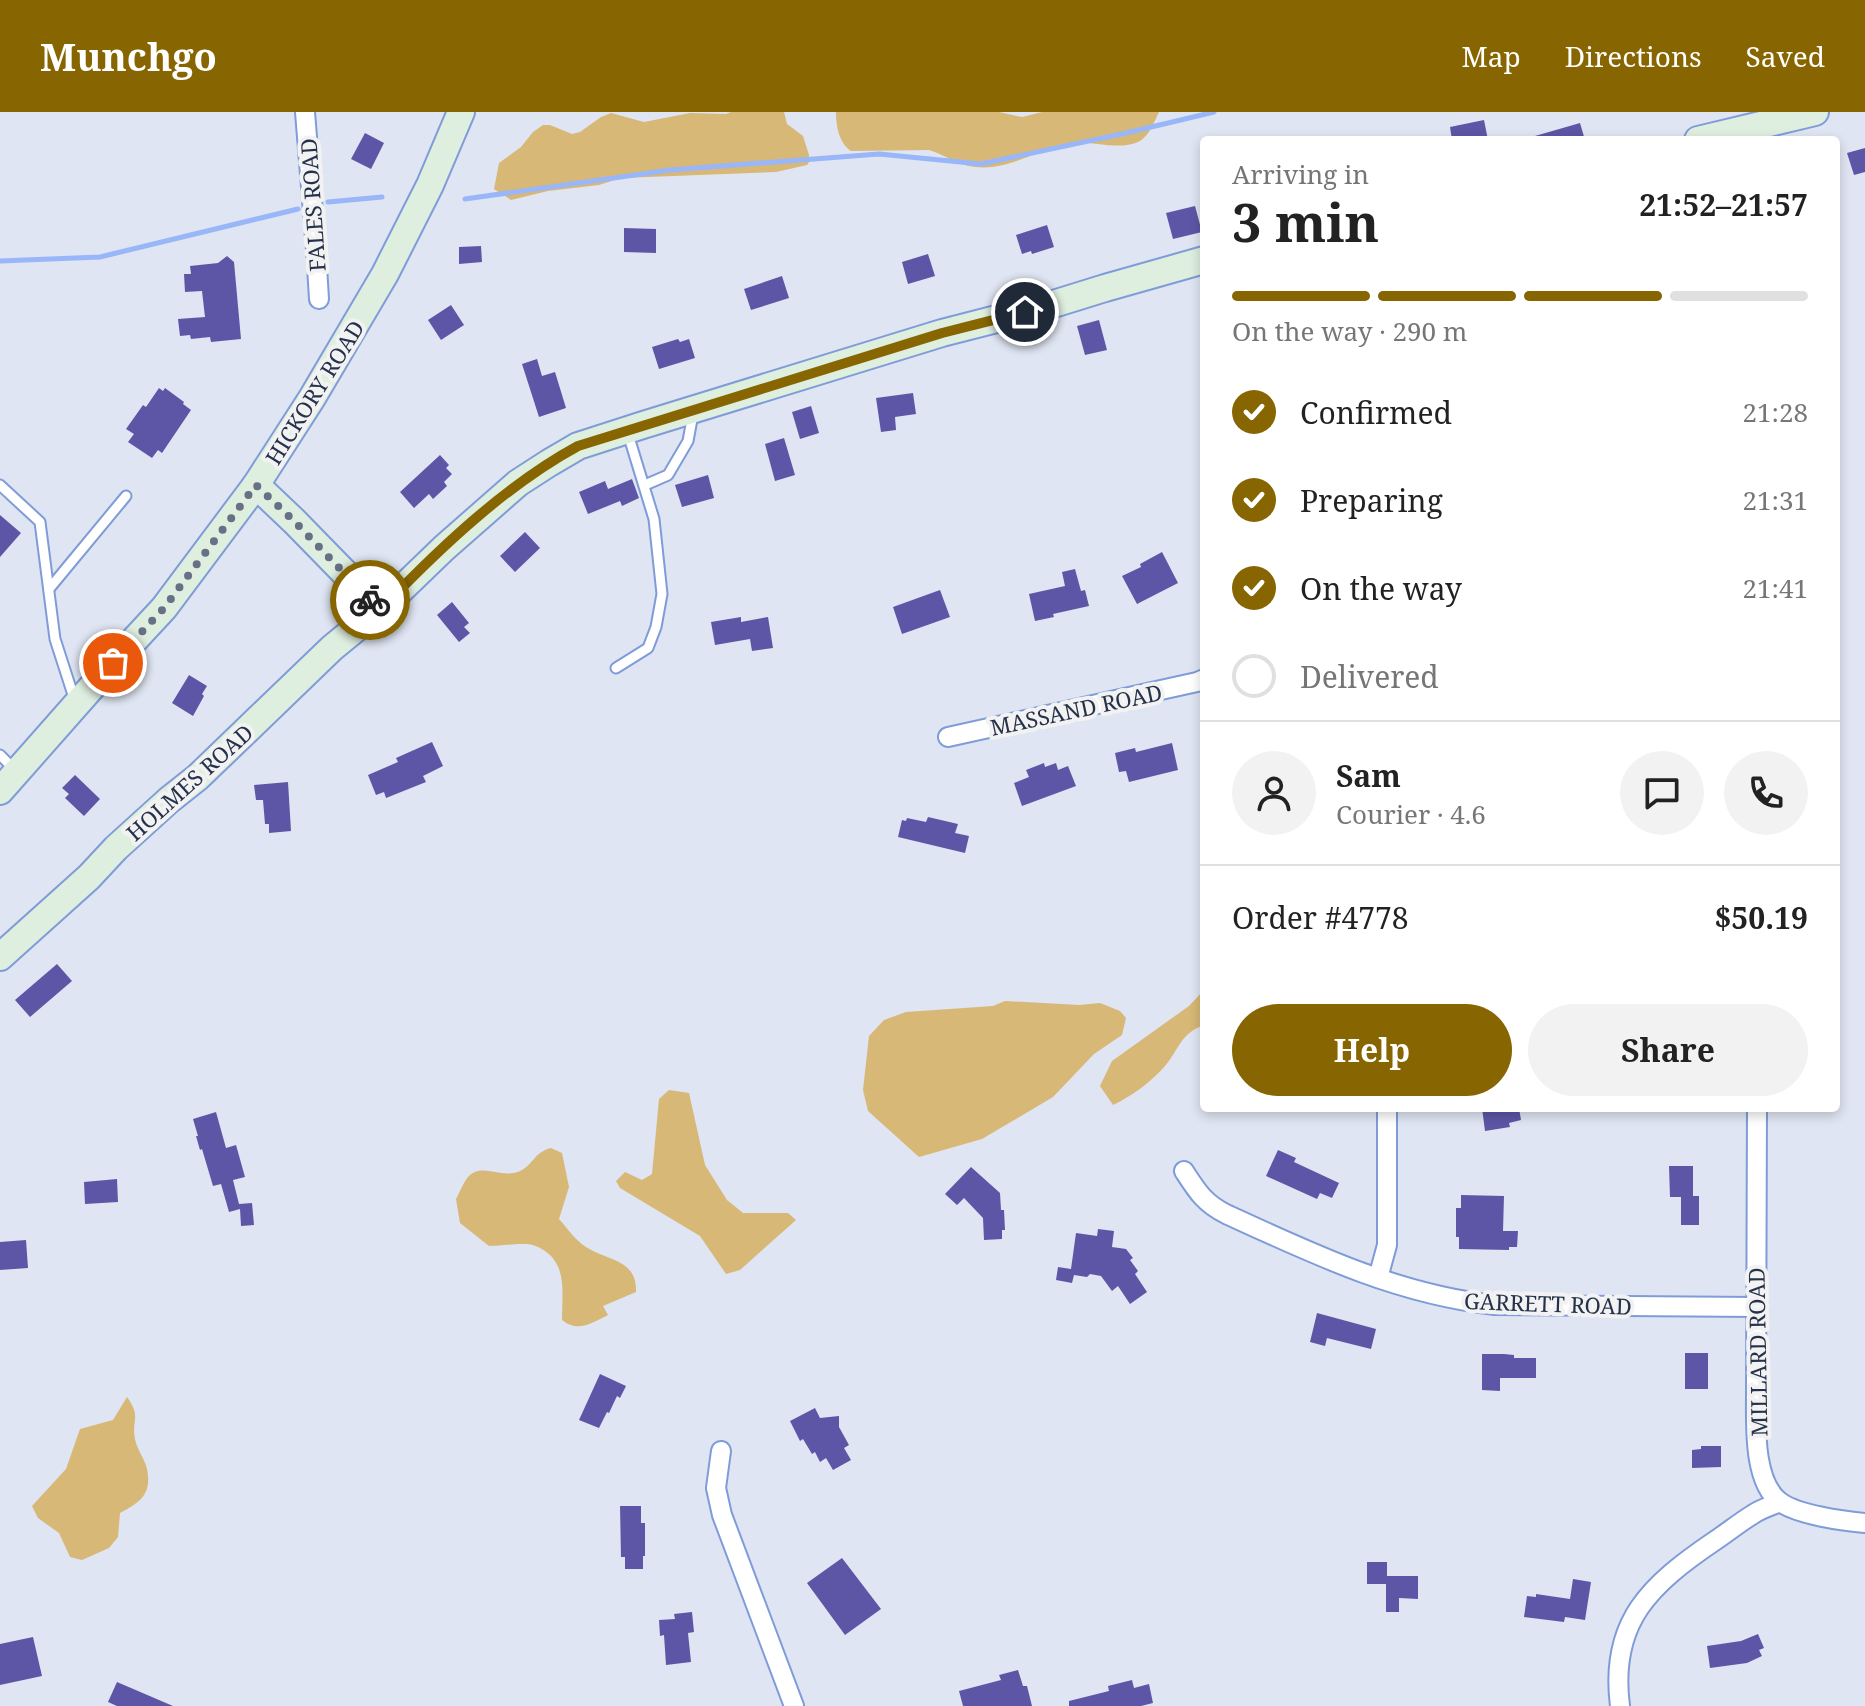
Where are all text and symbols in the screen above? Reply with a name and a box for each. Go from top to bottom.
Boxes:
text: Munchgo [40,30,217,82]
text: Map [1461,37,1521,75]
text: Directions [1565,37,1702,75]
text: Saved [1746,37,1825,75]
street label: FALES ROAD [292,137,332,273]
text: Arriving in [1232,156,1369,192]
text: 21:52–21:57 [1639,184,1808,225]
text: 3 min [1232,186,1379,257]
pin [991,278,1059,346]
icon: home [1003,290,1047,334]
text: On the way · 290 m [1232,313,1467,349]
street label: HICKORY ROAD [258,314,370,470]
icon: check [1232,390,1276,434]
text: Confirmed [1300,392,1452,433]
text: 21:28 [1742,394,1808,430]
icon: check [1232,478,1276,522]
text: Preparing [1300,480,1443,521]
text: 21:31 [1742,482,1808,518]
courier [330,560,410,640]
icon: check [1232,566,1276,610]
text: On the way [1300,568,1462,609]
text: 21:41 [1742,570,1808,606]
icon: bike [348,578,392,622]
pin [79,629,147,697]
icon: bag [91,641,135,685]
text: Delivered [1300,656,1439,697]
street label: MASSAND ROAD [987,676,1165,742]
street label: HOLMES ROAD [119,717,259,847]
button: person [1232,751,1316,835]
button: chat [1620,751,1704,835]
button: phone [1724,751,1808,835]
text: Sam [1336,755,1401,796]
text: Courier · 4.6 [1336,796,1486,832]
text: Order #4778 [1232,897,1409,938]
text: $50.19 [1714,897,1808,938]
button: Help [1232,1004,1512,1096]
button: Share [1528,1004,1808,1096]
street label: MILLARD ROAD [1741,1267,1773,1437]
street label: GARRETT ROAD [1464,1285,1632,1321]

